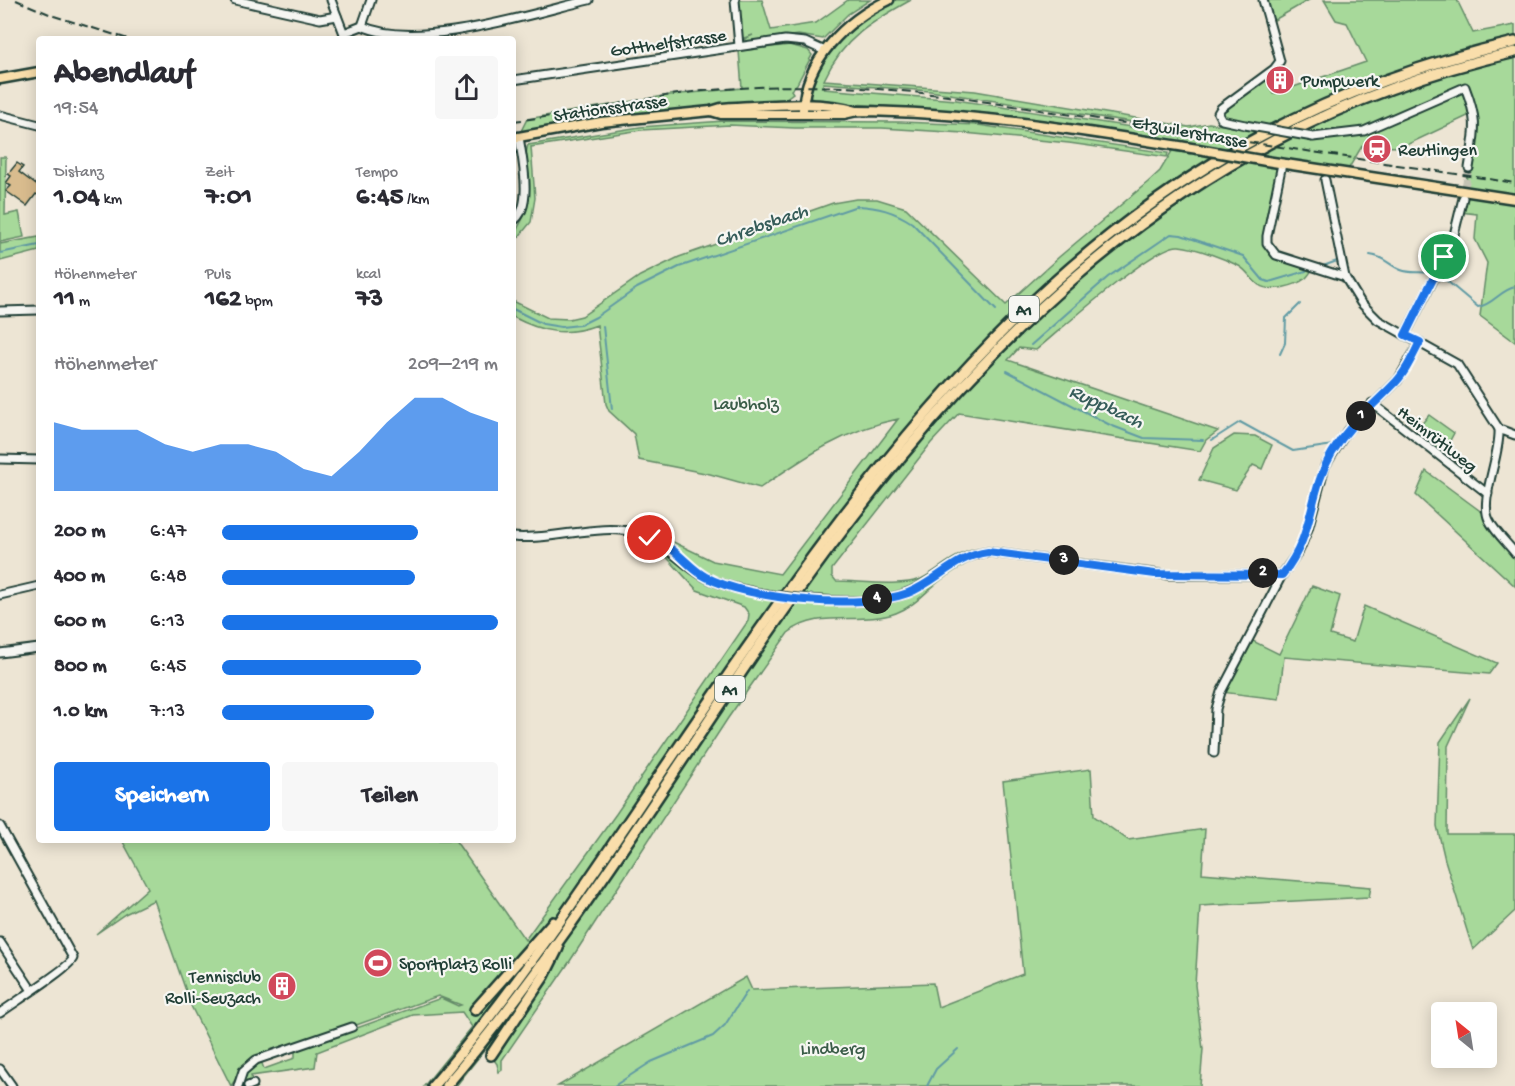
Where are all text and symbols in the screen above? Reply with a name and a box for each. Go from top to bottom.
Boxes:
street label: Gotthelfstrasse [609,26,728,63]
text: Abendlauf [54,56,194,94]
button: share [435,56,498,119]
building icon: Pumpwerk [1264,64,1296,96]
place label: Pumpwerk [1300,72,1381,93]
street label: Stationsstrasse [552,91,669,128]
text: 19:54 [54,98,98,121]
street label: Etzwilerstrasse [1130,113,1250,154]
station icon: Reutlingen [1361,133,1393,165]
place label: Reutlingen [1398,141,1477,162]
text: Distanz [54,164,104,183]
text: Zeit [205,164,234,183]
text: Tempo [356,164,398,183]
text: 1.04 [54,183,100,214]
text: 7:01 [205,183,252,214]
text: 6:45 [356,183,403,214]
text: km [100,191,122,210]
text: /km [403,191,429,210]
water label: Chrebsbach [713,201,812,254]
pin [1418,231,1469,282]
icon: arrive [1427,240,1460,273]
text: Höhenmeter [54,266,136,285]
text: Puls [205,266,231,285]
text: kcal [356,266,381,285]
text: 11 [54,285,75,316]
text: 162 [205,285,241,316]
text: 73 [356,285,383,316]
text: m [75,293,90,312]
text: bpm [241,293,273,312]
road number: A1 [1009,296,1039,322]
text: Höhenmeter [54,354,156,377]
text: 209–219 m [408,354,498,377]
water label: Ruppbach [1065,381,1146,435]
park label: Laubholz [713,395,780,416]
pin: 1 [1346,401,1376,431]
street label: Heimrütiweg [1392,402,1481,478]
text: 1 [1358,406,1364,425]
pin [624,512,675,563]
text: 200 m [54,521,105,544]
text: 6:47 [150,521,186,544]
icon: check [633,521,666,554]
pin: 3 [1049,545,1079,575]
text: 3 [1060,550,1068,569]
pin: 2 [1248,558,1278,588]
text: 2 [1259,563,1267,582]
text: 400 m [54,566,105,589]
text: 6:48 [150,566,187,589]
pin: 4 [862,584,892,614]
text: 4 [873,589,881,608]
text: 600 m [54,611,106,634]
text: 6:13 [150,611,185,634]
text: 800 m [54,656,107,679]
text: 6:45 [150,656,186,679]
road number: A1 [715,676,745,702]
text: 1.0 km [54,701,108,724]
text: 7:13 [150,701,185,724]
button: Speichern [54,762,270,831]
button: Teilen [282,762,498,831]
sports icon: Sportplatz Rolli [362,947,394,979]
place label: Sportplatz Rolli [399,955,512,976]
place label: Tennisclub Rolli-Seuzach [165,968,261,1010]
building icon: Tennisclub Rolli-Seuzach [266,970,298,1002]
north arrow [1431,1002,1497,1068]
map controls [1431,1002,1497,1068]
park label: Lindberg [801,1040,866,1061]

